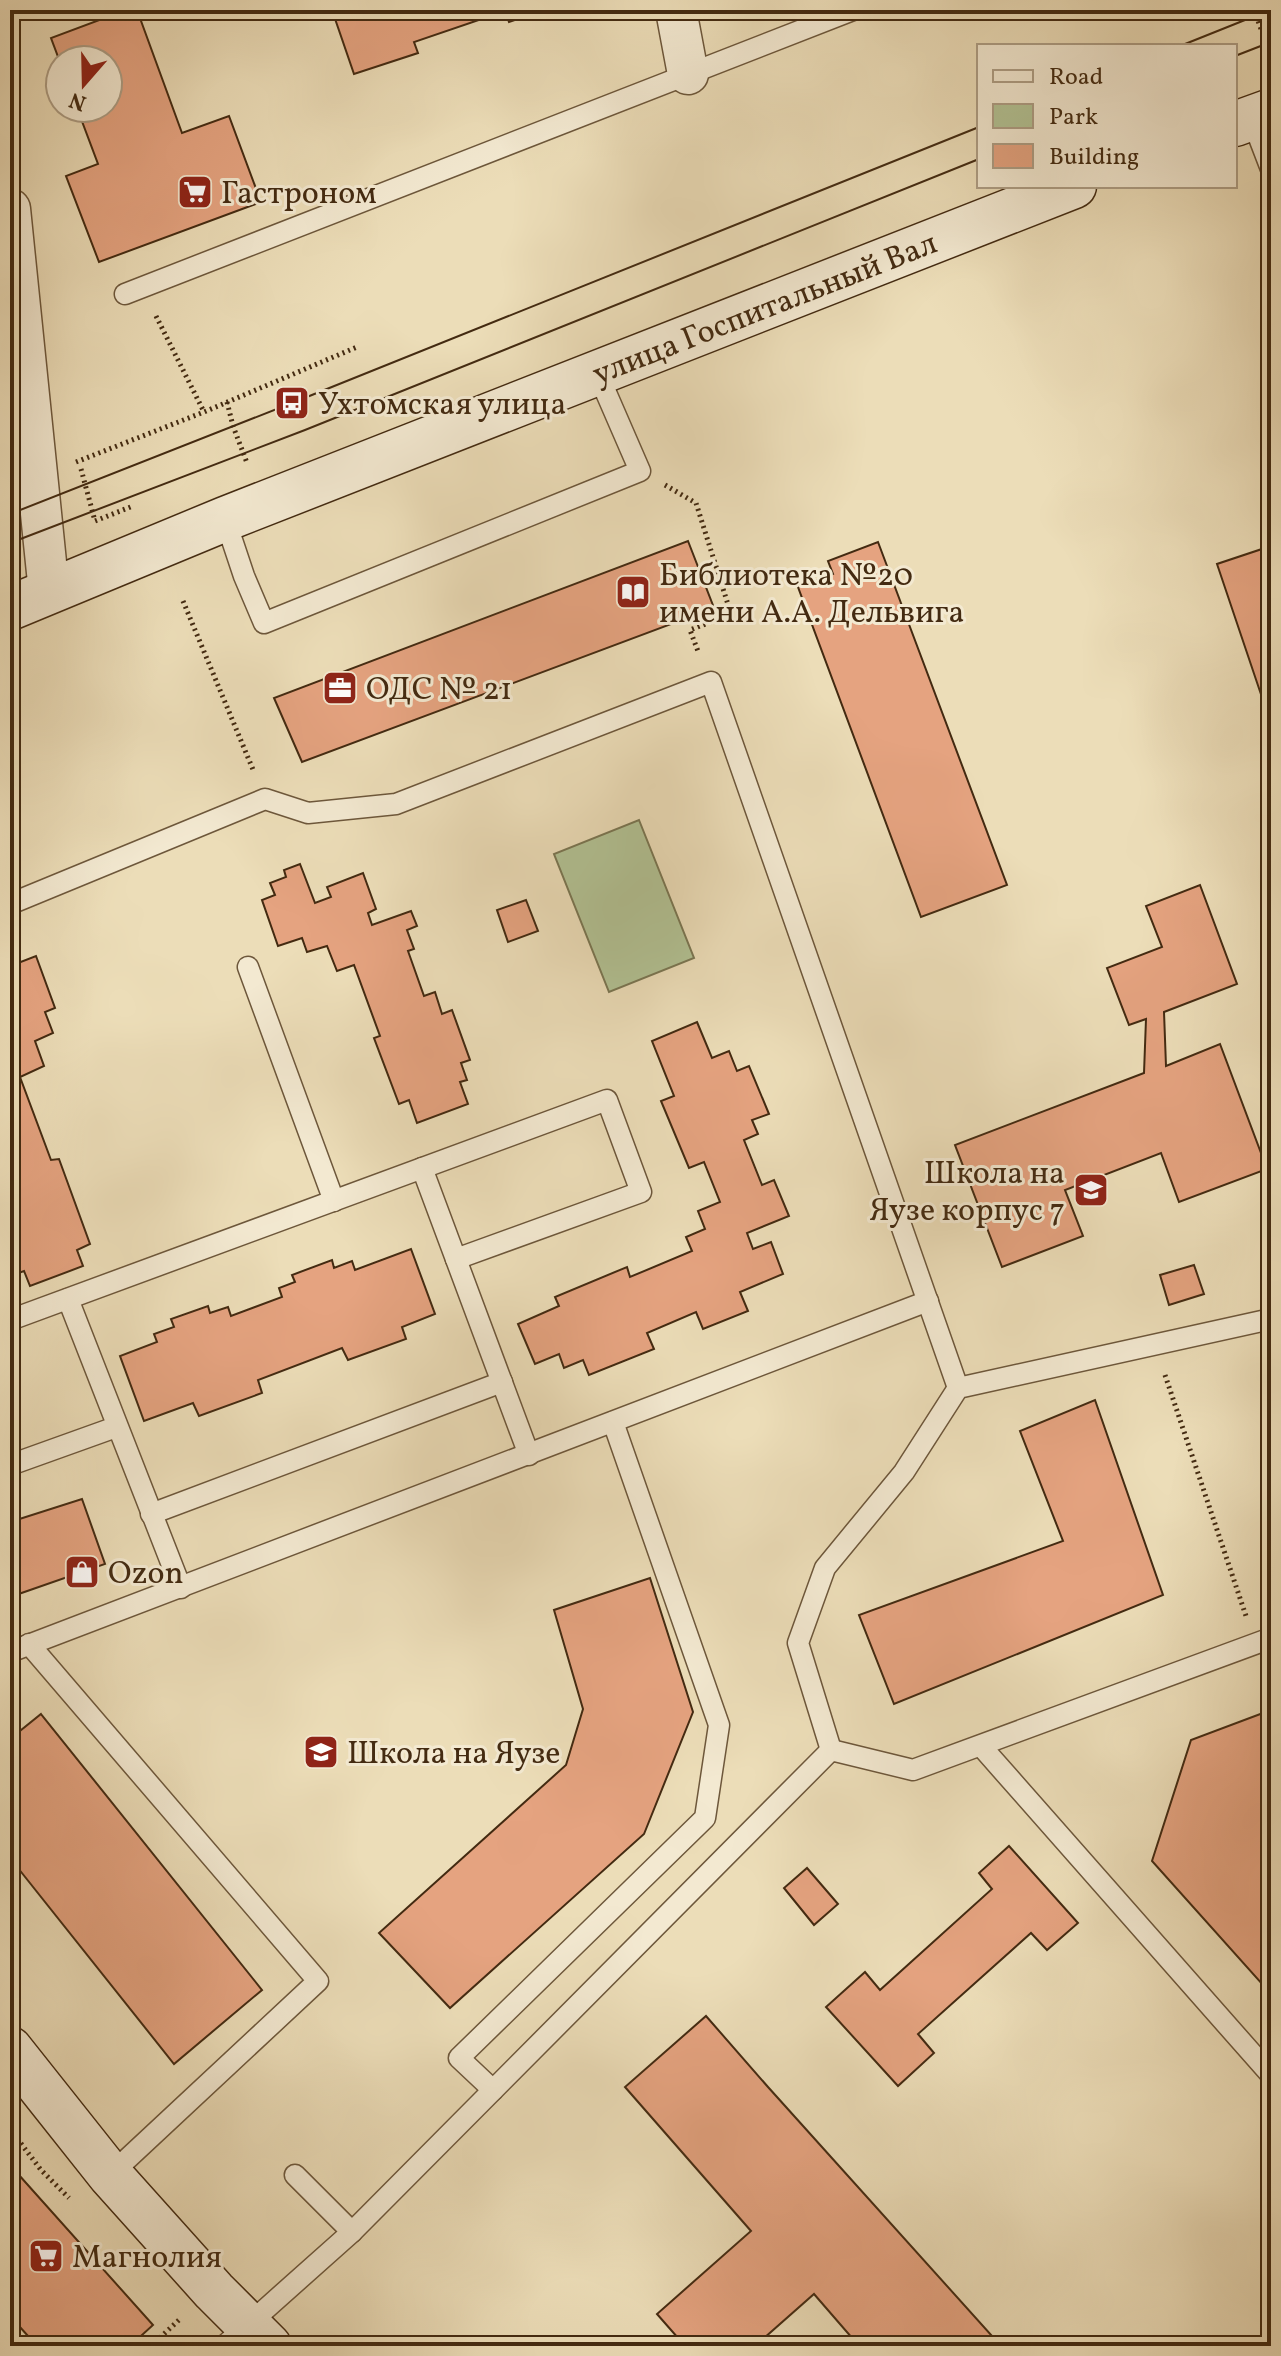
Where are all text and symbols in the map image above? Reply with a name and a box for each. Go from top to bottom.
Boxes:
north arrow [44,44,124,124]
legend [977,44,1237,188]
text: Road [1049,61,1103,95]
text: N [65,83,91,118]
text: Park [1049,101,1098,135]
text: Building [1049,141,1139,175]
supermarket icon: Гастроном [176,173,214,211]
place label: Гастроном [221,173,377,217]
street label: улица Госпитальный Вал [587,223,944,398]
bus stop icon: Ухтомская улица [273,384,311,422]
place label: Ухтомская улица [318,384,566,428]
place label: Библиотека №20 имени А.А. Дельвига [659,555,965,636]
library icon: Библиотека №20 имени А.А. Дельвига [614,573,652,611]
office icon: ОДС № 21 [321,669,359,707]
place label: ОДС № 21 [366,669,512,713]
place label: Школа на Яузе корпус 7 [869,1153,1065,1234]
school or university icon: Школа на Яузе корпус 7 [1072,1171,1110,1209]
shop icon: Ozon [63,1553,101,1591]
place label: Ozon [108,1553,184,1597]
school or university icon: Школа на Яузе [302,1733,340,1771]
place label: Школа на Яузе [347,1733,561,1777]
supermarket icon: Магнолия [27,2237,65,2275]
place label: Магнолия [72,2237,222,2281]

